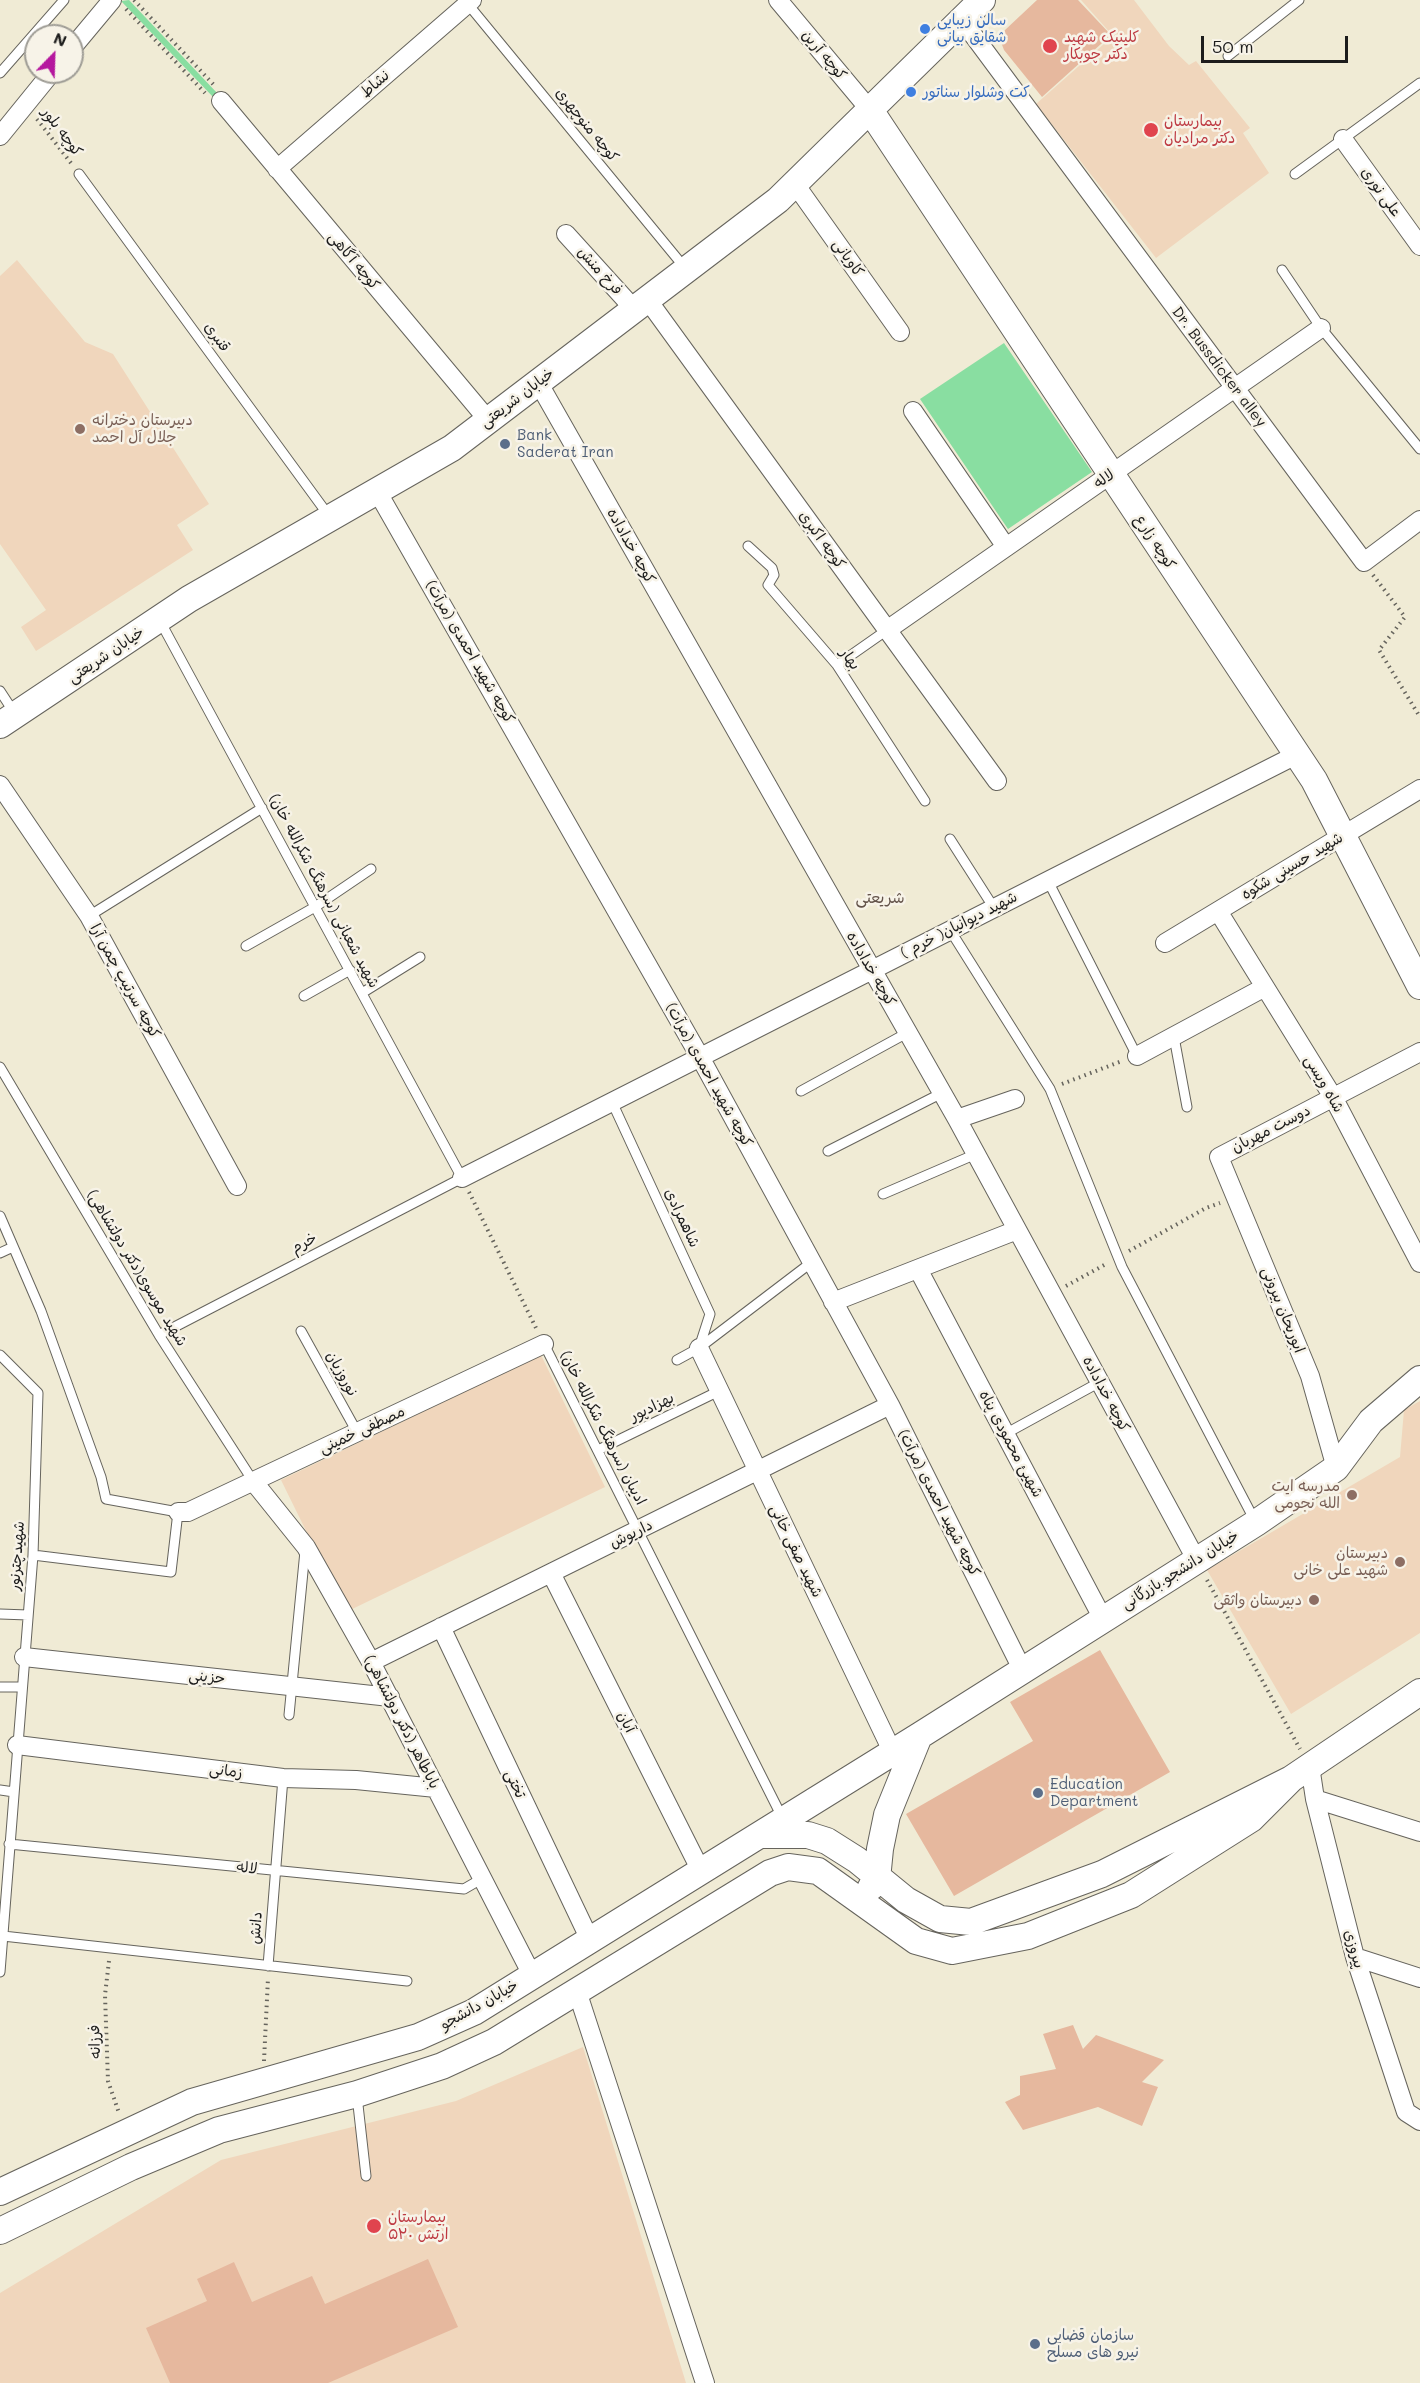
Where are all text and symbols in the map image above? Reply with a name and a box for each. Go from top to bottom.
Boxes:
place label: سالن زیبایی شقایق بیانی [937,11,1006,46]
marker: سالن زیبایی شقایق بیانی [918,22,932,36]
north arrow [24,24,84,84]
scale bar [1204,24,1351,62]
street label: کوچه آرین [798,26,850,84]
text: N [51,27,70,51]
place label: کلینیک شهید دکتر چوبکار [1064,28,1139,63]
text: 50 m [1212,34,1254,58]
marker: کلینیک شهید دکتر چوبکار [1041,37,1059,55]
street label: نشاط [357,66,393,102]
place label: کت وشلوار سناتور [923,83,1030,101]
street label: کوچه منوچهری [552,84,622,166]
marker: کت وشلوار سناتور [904,85,918,99]
street label: کوچه بلور [38,104,86,160]
place label: بیمارستان دکتر مرادیان [1164,112,1235,147]
marker: بیمارستان دکتر مرادیان [1142,121,1160,139]
street label: علی نوری [1357,164,1405,220]
street label: کوچه آگاهی [324,228,384,294]
street label: کاویانی [829,236,867,280]
street label: فرخ منش [574,243,626,299]
street label: Dr. Bussdicker alley [1168,303,1270,431]
street label: قنبری [200,319,234,355]
street label: خیابان شریعتی [476,364,558,432]
place label: دبیرستان دخترانه جلال آل احمد [92,411,193,446]
marker: دبیرستان دخترانه جلال آل احمد [73,422,87,436]
place label: Bank Saderat Iran [517,426,614,461]
marker: Bank Saderat Iran [498,437,512,451]
street label: لاله [1090,466,1118,492]
street label: کوچه خداداده [603,505,659,587]
street label: کوچه اکبری [795,507,849,573]
street label: کوچه زارع [1131,511,1179,573]
street label: کوچه شهید احمدی (مرآت) [422,577,518,727]
street label: خیابان شریعتی [65,623,147,687]
street label: بهار [836,644,864,674]
street label: شهید شعبانی (سرهنگ شکرالله خان) [265,791,383,991]
street label: شهید حسینی شکوه [1238,829,1346,903]
district label: شریعتی [855,888,905,908]
street label: شهید دیوانیان( خرم ) [898,888,1020,962]
street label: کوچه سرتیپ چمن آرا [86,921,164,1041]
street label: کوچه خداداده [842,928,900,1010]
street label: کوچه شهید احمدی (مرآت) [662,1000,756,1150]
street label: شاه ویسی [1300,1052,1348,1116]
street label: دوست مهربان [1229,1101,1313,1157]
street label: شاهمرادی [661,1186,703,1250]
street label: شهید موسوی(دکتر دولتشاهی) [83,1187,191,1349]
street label: خرم [288,1229,320,1257]
street label: ابوریحان بیرونی [1258,1264,1308,1356]
street label: نوروزیان [322,1348,362,1400]
street label: ادیبان (سرهنگ شکرالله خان) [556,1348,650,1508]
street label: کوچه خداداده [1079,1353,1133,1435]
street label: شهیئ محمودی پناه [975,1387,1047,1501]
street label: بهزادپور [627,1389,677,1425]
street label: مصطفی خمینی [316,1402,408,1458]
street label: کوچه شهید احمدی (مرآت) [894,1427,984,1579]
place label: مدرسه ایت الله نجومی [1271,1477,1340,1512]
marker: مدرسه ایت الله نجومی [1345,1488,1359,1502]
street label: شهید صفی خانی [766,1502,826,1600]
street label: داریوش [607,1516,655,1552]
street label: شهیدچترنور [6,1520,28,1592]
street label: خیابان دانشجو.بازرگانی [1118,1527,1242,1613]
place label: دبیرستان شهید علی خانی [1294,1544,1388,1579]
marker: دبیرستان شهید علی خانی [1393,1555,1407,1569]
place label: دبیرستان واثقی [1213,1591,1302,1609]
marker: دبیرستان واثقی [1307,1593,1321,1607]
street label: باباطاهر (دکتر دولتشاهی) [360,1652,444,1792]
street label: حزینی [188,1666,226,1688]
street label: آبان [613,1708,639,1736]
street label: زمانی [208,1760,244,1782]
street label: تختی [501,1767,529,1801]
place label: Education Department [1050,1775,1138,1810]
marker: Education Department [1031,1786,1045,1800]
street label: لاله [236,1858,258,1878]
street label: دانش [246,1911,266,1945]
street label: پیروزی [1340,1928,1368,1970]
street label: خیابان دانشجو [437,1976,521,2034]
street label: فرزانه [85,2024,105,2060]
place label: بیمارستان ۵۲۰ ارتش [388,2208,448,2243]
marker: بیمارستان ۵۲۰ ارتش [365,2217,383,2235]
place label: سازمان قضایی نیرو های مسلح [1047,2326,1139,2361]
marker: سازمان قضایی نیرو های مسلح [1028,2337,1042,2351]

